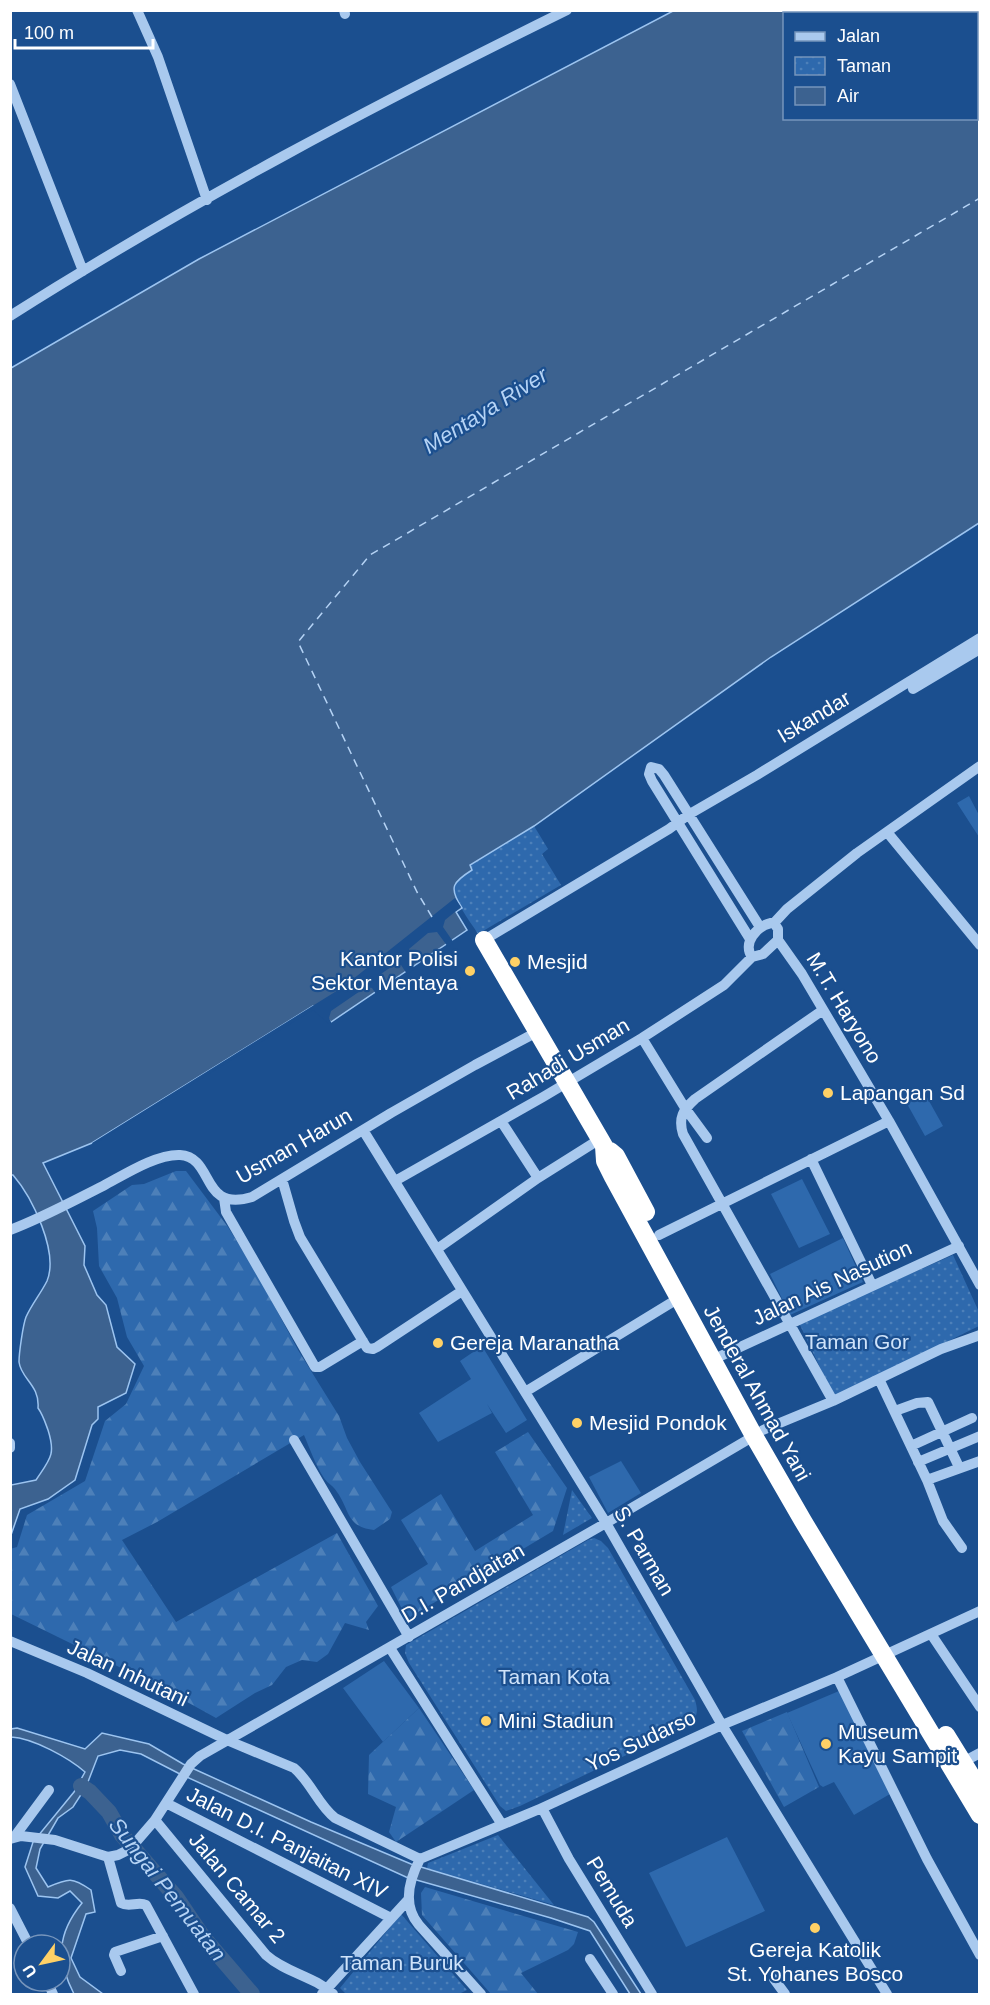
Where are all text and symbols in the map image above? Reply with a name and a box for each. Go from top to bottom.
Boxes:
scale bar [15,12,153,50]
legend [783,12,978,120]
text: 100 m [24,23,74,43]
text: Jalan [837,26,880,46]
text: Taman [837,56,891,76]
text: Air [837,86,859,106]
water label: Mentaya River [418,361,553,459]
street label: Iskandar [773,686,854,747]
place label: Kantor Polisi Sektor Mentaya [311,947,458,994]
street label: M.T. Haryono [802,948,886,1067]
place label: Mesjid [527,950,588,973]
marker: Mesjid [508,955,522,969]
marker: Kantor Polisi Sektor Mentaya [463,964,477,978]
street label: Rahadi Usman [502,1013,633,1104]
place label: Lapangan Sd [840,1081,965,1104]
marker: Lapangan Sd [821,1086,835,1100]
street label: Usman Harun [232,1103,356,1188]
street label: Jalan Ais Nasution [749,1236,915,1329]
street label: Jenderal Ahmad Yani [699,1301,815,1485]
park label: Taman Gor [805,1330,909,1353]
place label: Gereja Maranatha [450,1331,620,1354]
marker: Gereja Maranatha [431,1336,445,1350]
place label: Mesjid Pondok [589,1411,727,1434]
marker: Mesjid Pondok [570,1416,584,1430]
street label: S. Parman [610,1502,679,1599]
street label: D.I. Pandjaitan [397,1538,528,1627]
street label: Jalan Inhutani [64,1634,192,1711]
park label: Taman Kota [498,1665,610,1688]
street label: Yos Sudarso [582,1705,699,1776]
place label: Mini Stadiun [498,1709,614,1732]
marker: Mini Stadiun [479,1714,493,1728]
place label: Museum Kayu Sampit [838,1720,957,1767]
marker: Museum Kayu Sampit [819,1737,833,1751]
street label: Jalan D.I. Panjaitan XIV [183,1782,391,1903]
water label: Sungai Pemuatan [104,1813,231,1966]
street label: Jalan Camar 2 [185,1828,290,1947]
street label: Pemuda [582,1852,643,1931]
marker: Gereja Katolik St. Yohanes Bosco [808,1921,822,1935]
north arrow [12,1933,72,1993]
place label: Gereja Katolik St. Yohanes Bosco [727,1938,903,1985]
park label: Taman Buruk [340,1951,464,1974]
text: U [20,1961,40,1980]

